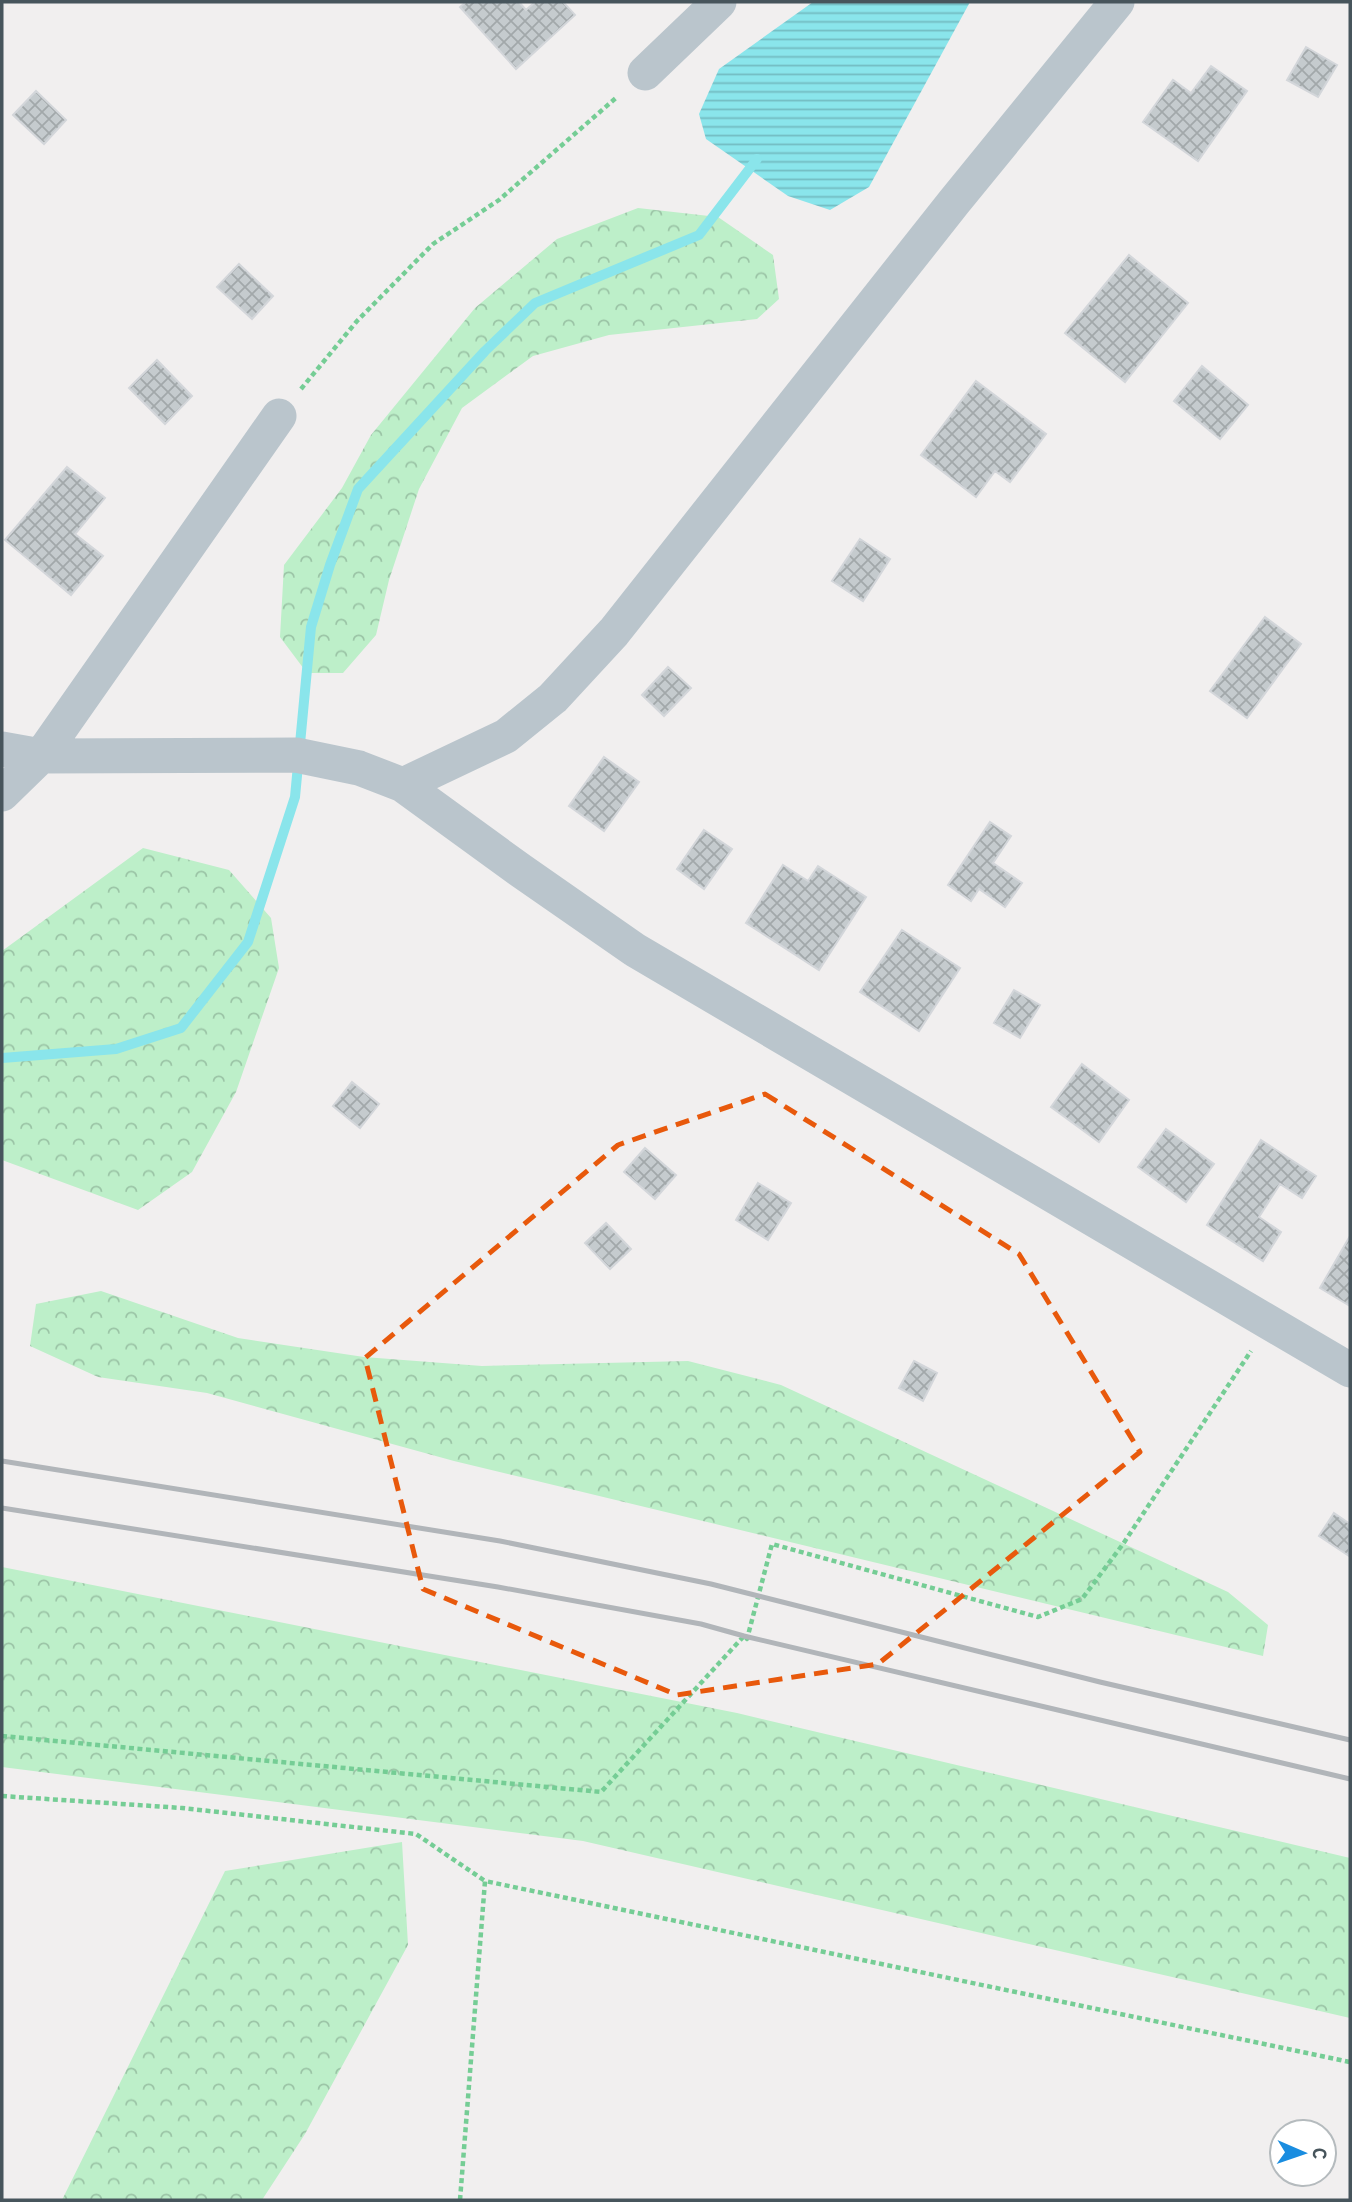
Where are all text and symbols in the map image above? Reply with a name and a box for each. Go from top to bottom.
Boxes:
north arrow [1268,2118,1338,2188]
text: С [1306,2147,1330,2160]

